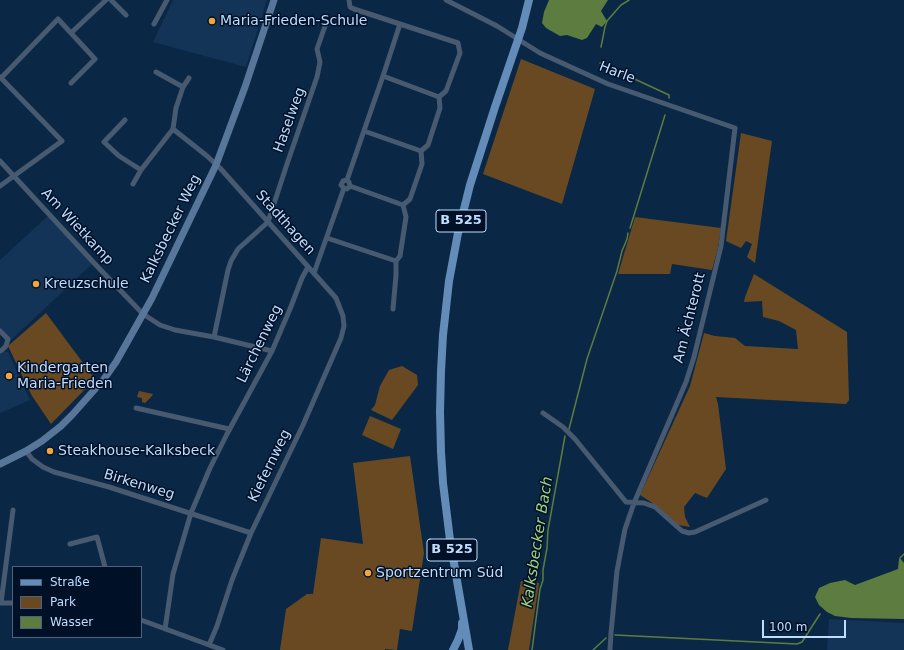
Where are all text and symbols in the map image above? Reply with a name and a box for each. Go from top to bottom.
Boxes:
place label: Maria-Frieden-Schule [220,13,367,29]
marker: Maria-Frieden-Schule [207,16,217,26]
street label: Harle [597,58,637,88]
street label: Haselweg [271,85,309,155]
street label: Kalksbecker Weg [137,172,205,286]
street label: Am Wietkamp [37,185,117,269]
street label: Stadthagen [252,187,318,259]
road number: B 525 [436,210,486,232]
street label: Am Ächterott [671,271,709,365]
place label: Kreuzschule [44,276,129,292]
marker: Kreuzschule [31,279,41,289]
street label: Lärchenweg [234,302,286,386]
place label: Kindergarten Maria-Frieden [17,360,113,392]
marker: Kindergarten Maria-Frieden [4,371,14,381]
street label: Kiefernweg [245,427,295,505]
place label: Steakhouse-Kalksbeck [58,443,215,459]
marker: Steakhouse-Kalksbeck [45,446,55,456]
street label: Birkenweg [101,466,177,504]
water label: Kalksbecker Bach [519,475,557,609]
road number: B 525 [427,539,477,561]
place label: Sportzentrum Süd [376,565,503,581]
legend [12,566,142,638]
marker: Sportzentrum Süd [363,568,373,578]
text: Straße [50,575,90,589]
text: Park [50,595,76,609]
scale bar [764,612,848,638]
text: Wasser [50,615,93,629]
text: 100 m [769,620,807,634]

